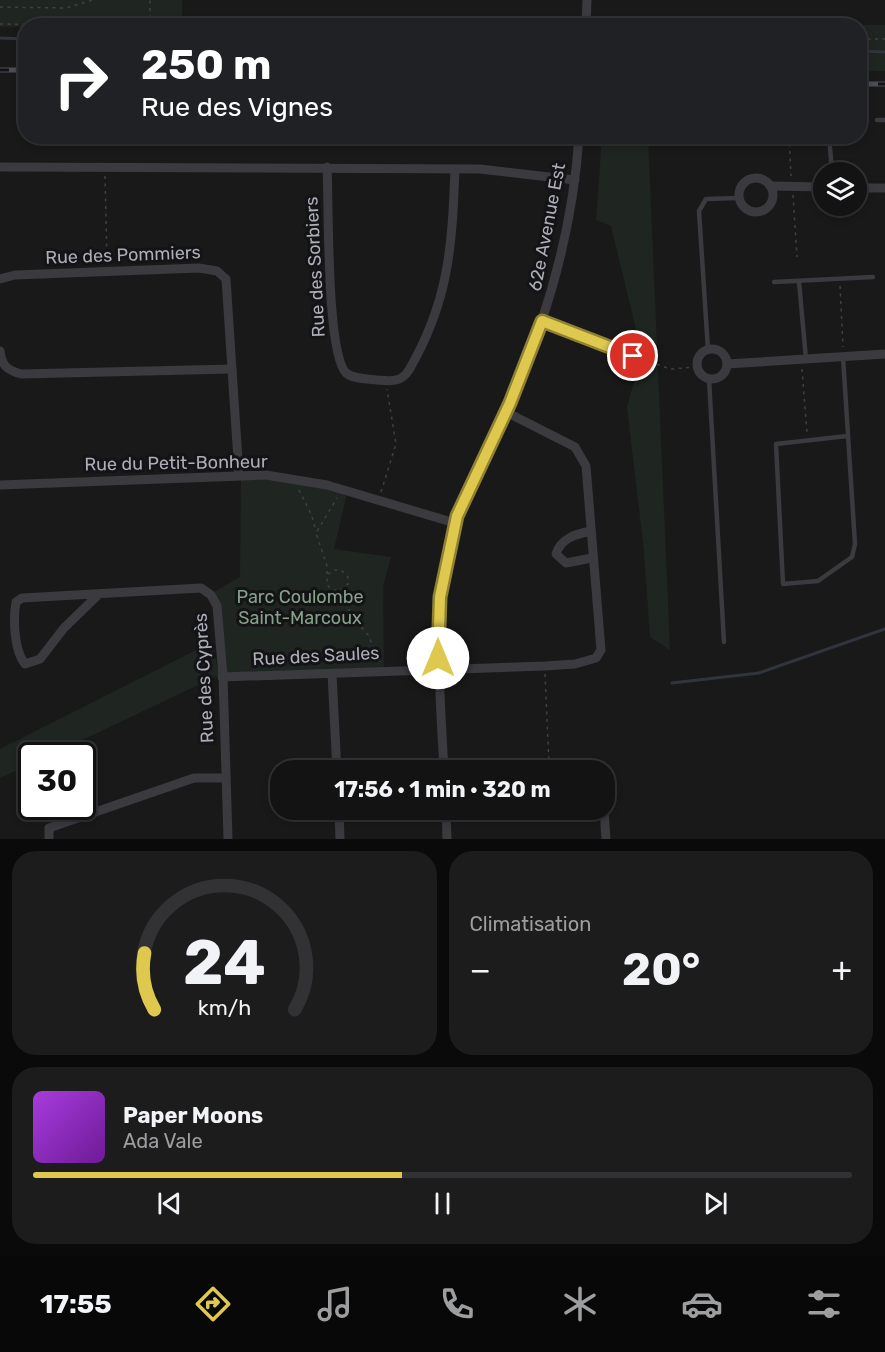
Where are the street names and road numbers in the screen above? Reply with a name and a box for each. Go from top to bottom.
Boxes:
street label: 62e Avenue Est [524,161,570,293]
street label: Rue des Sorbiers [300,196,330,338]
street label: Rue des Pommiers [45,241,201,269]
street label: Rue du Petit-Bonheur [84,450,268,476]
street label: Rue des Cyprès [190,612,218,744]
street label: Rue des Saules [252,642,380,670]

